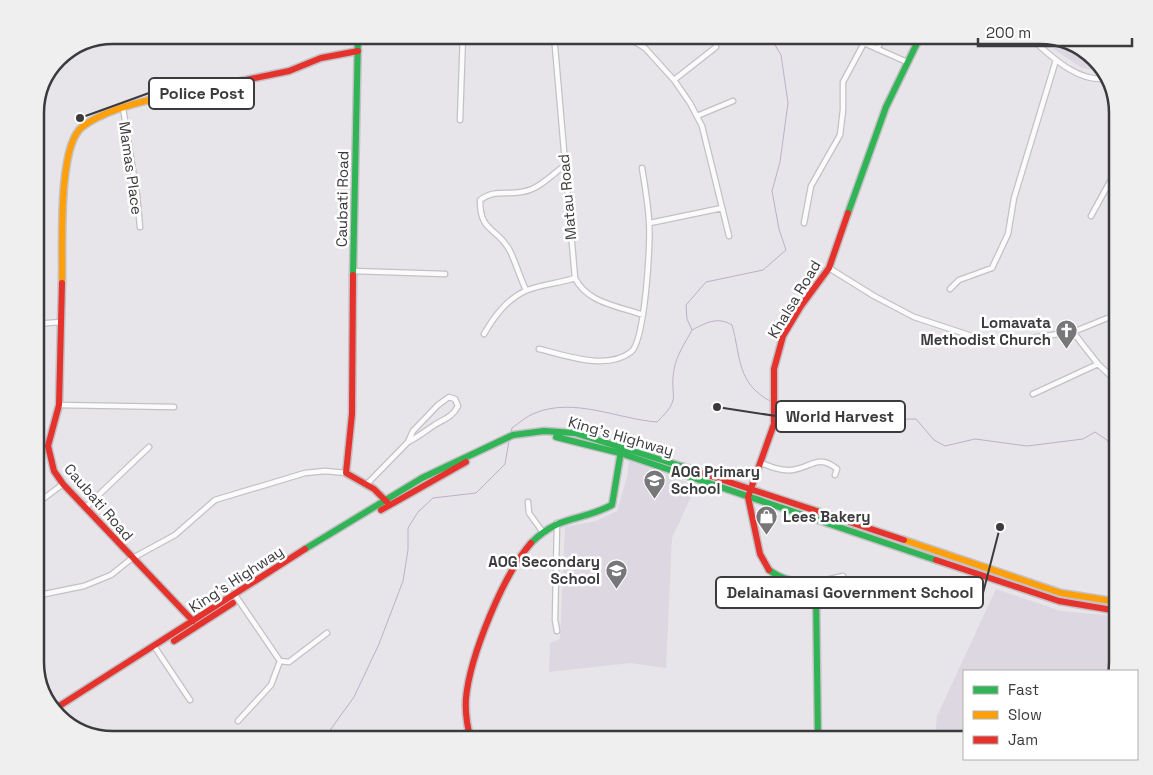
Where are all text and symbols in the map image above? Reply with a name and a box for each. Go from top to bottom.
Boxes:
scale bar [978,15,1132,47]
text: 200 m [986,23,1031,42]
callout: Police Post [149,78,254,109]
text: Police Post [159,83,245,104]
street label: Mamas Place [115,120,147,216]
street label: Caubati Road [332,151,352,247]
street label: Matau Road [554,153,580,241]
street label: Khalsa Road [763,256,825,342]
place label: Lomavata Methodist Church [920,313,1051,349]
church icon: Lomavata Methodist Church [1055,319,1079,350]
callout: World Harvest [776,401,905,432]
text: World Harvest [786,406,894,427]
street label: King's Highway [566,412,676,460]
street label: Caubati Road [60,459,138,545]
place label: AOG Primary School [671,462,760,498]
school or university icon: AOG Primary School [643,468,667,499]
shop icon: Lees Bakery [755,504,779,535]
place label: Lees Bakery [783,507,871,526]
street label: King's Highway [185,541,287,617]
place label: AOG Secondary School [488,552,600,588]
school or university icon: AOG Secondary School [604,558,628,589]
callout: Delainamasi Government School [716,577,983,608]
text: Delainamasi Government School [726,582,974,603]
legend [963,670,1138,760]
text: Fast [1008,680,1039,699]
text: Slow [1008,705,1042,724]
text: Jam [1008,730,1038,749]

